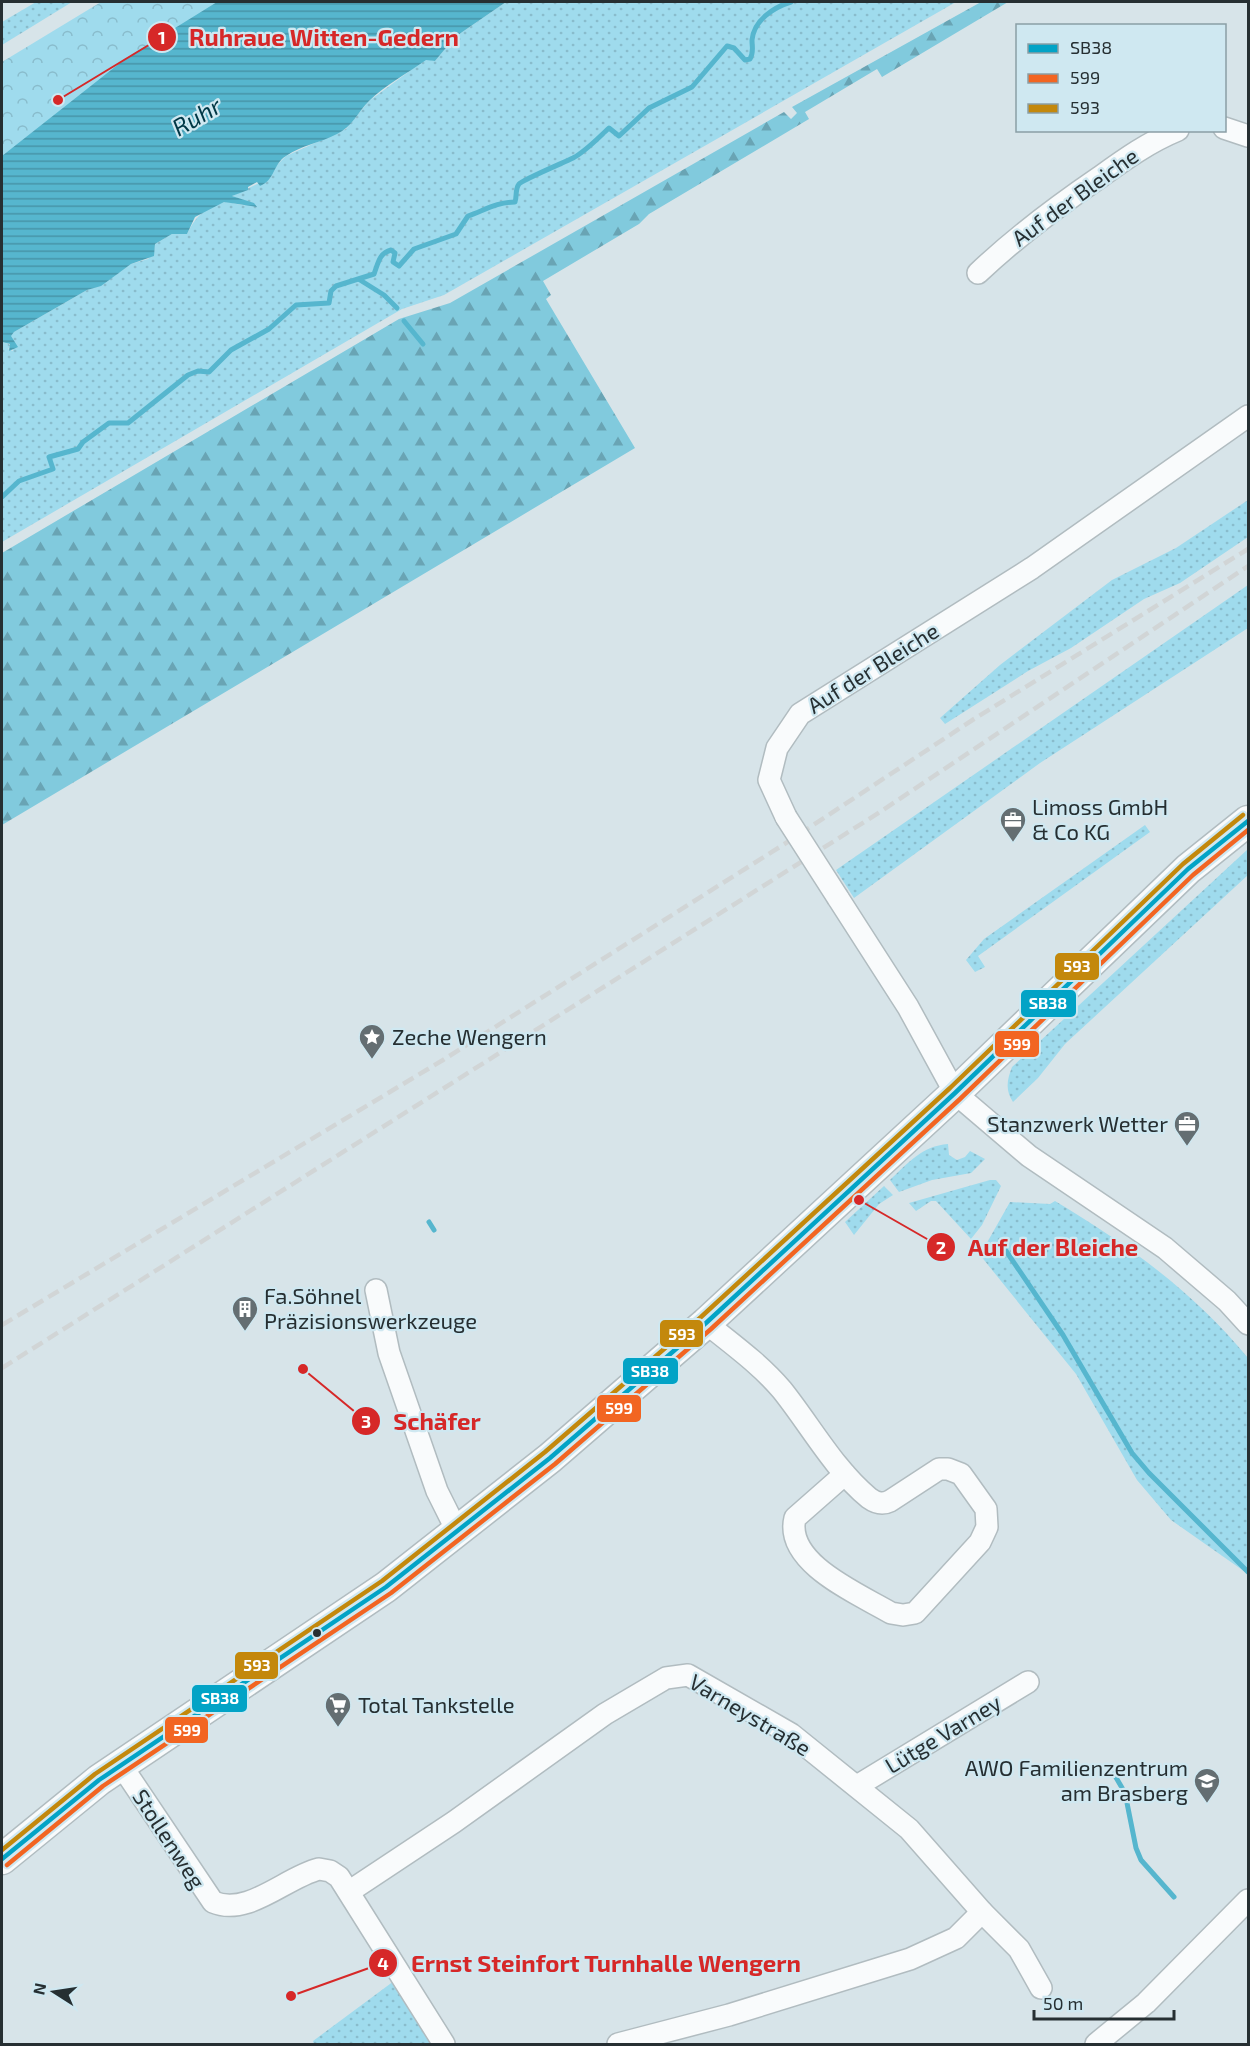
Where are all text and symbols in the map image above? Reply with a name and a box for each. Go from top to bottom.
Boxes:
callout: Ruhraue Witten-Gedern [147,16,471,58]
text: Ruhraue Witten-Gedern [189,22,459,51]
legend [1016,24,1226,132]
text: 1 [158,26,166,48]
text: SB38 [1070,36,1112,58]
text: 599 [1070,66,1100,88]
water label: Ruhr [167,90,226,141]
text: 593 [1070,96,1100,118]
street label: Auf der Bleiche [1006,142,1143,251]
street label: Auf der Bleiche [802,616,943,718]
place label: Limoss GmbH & Co KG [1032,793,1168,844]
office icon: Limoss GmbH & Co KG [998,805,1028,843]
line badge: 593 [1054,952,1100,981]
text: 593 [1063,956,1091,975]
line badge: SB38 [1020,989,1077,1018]
text: SB38 [1029,993,1067,1012]
place icon: Zeche Wengern [357,1022,387,1060]
place label: Zeche Wengern [392,1023,547,1049]
line badge: 599 [994,1030,1040,1058]
text: 599 [1003,1034,1031,1053]
office icon: Stanzwerk Wetter [1172,1109,1202,1147]
place label: Stanzwerk Wetter [987,1110,1168,1136]
callout: Auf der Bleiche [926,1226,1151,1268]
text: Auf der Bleiche [968,1232,1138,1261]
text: 2 [936,1236,946,1258]
place label: Fa.Söhnel Präzisionswerkzeuge [264,1282,477,1333]
building icon: Fa.Söhnel Präzisionswerkzeuge [230,1294,260,1332]
line badge: 593 [659,1319,704,1348]
text: 593 [668,1324,696,1343]
line badge: SB38 [622,1357,679,1385]
text: SB38 [631,1361,669,1380]
line badge: 599 [596,1394,642,1423]
text: 599 [605,1398,633,1417]
callout: Schäfer [351,1400,493,1442]
text: Schäfer [393,1406,482,1435]
text: 3 [361,1410,371,1432]
unlabelled marker [311,1627,323,1639]
line badge: 593 [234,1651,279,1680]
text: 593 [243,1655,271,1674]
street label: Varneystraße [685,1668,816,1761]
line badge: SB38 [191,1684,248,1713]
text: SB38 [201,1688,239,1707]
street label: Lütge Varney [880,1688,1005,1778]
supermarket icon: Total Tankstelle [323,1690,353,1728]
place label: Total Tankstelle [358,1691,515,1717]
line badge: 599 [164,1716,209,1744]
text: 599 [173,1720,201,1739]
place label: AWO Familienzentrum am Brasberg [965,1754,1188,1805]
school or university icon: AWO Familienzentrum am Brasberg [1192,1766,1222,1804]
street label: Stollenweg [128,1784,211,1893]
callout: Ernst Steinfort Turnhalle Wengern [368,1942,813,1984]
text: Ernst Steinfort Turnhalle Wengern [411,1948,801,1977]
text: 4 [377,1952,389,1974]
north arrow [24,1962,84,2022]
text: N [28,1981,49,1996]
scale bar [1034,1983,1174,2021]
text: 50 m [1043,1992,1083,2014]

